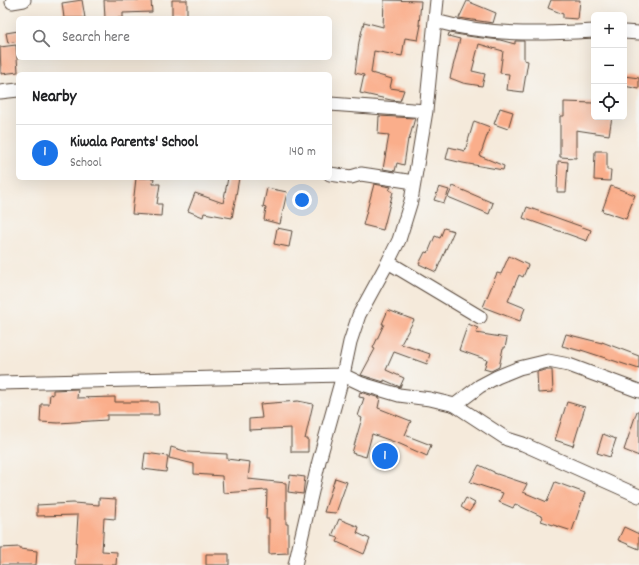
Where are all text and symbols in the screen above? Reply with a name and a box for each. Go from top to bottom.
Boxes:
map controls [591,12,627,120]
button: + [591,12,627,48]
search box [16,16,332,60]
icon: search [30,27,52,49]
text: Search here [62,27,130,49]
button: − [591,48,627,84]
button: locate [591,84,627,120]
text: Nearby [32,86,76,110]
text: Kiwala Parents' School [70,132,198,154]
text: 1 [44,143,46,162]
text: 140 m [289,143,316,162]
text: School [70,154,102,173]
your location [292,190,312,210]
pin: 1 [372,441,398,471]

